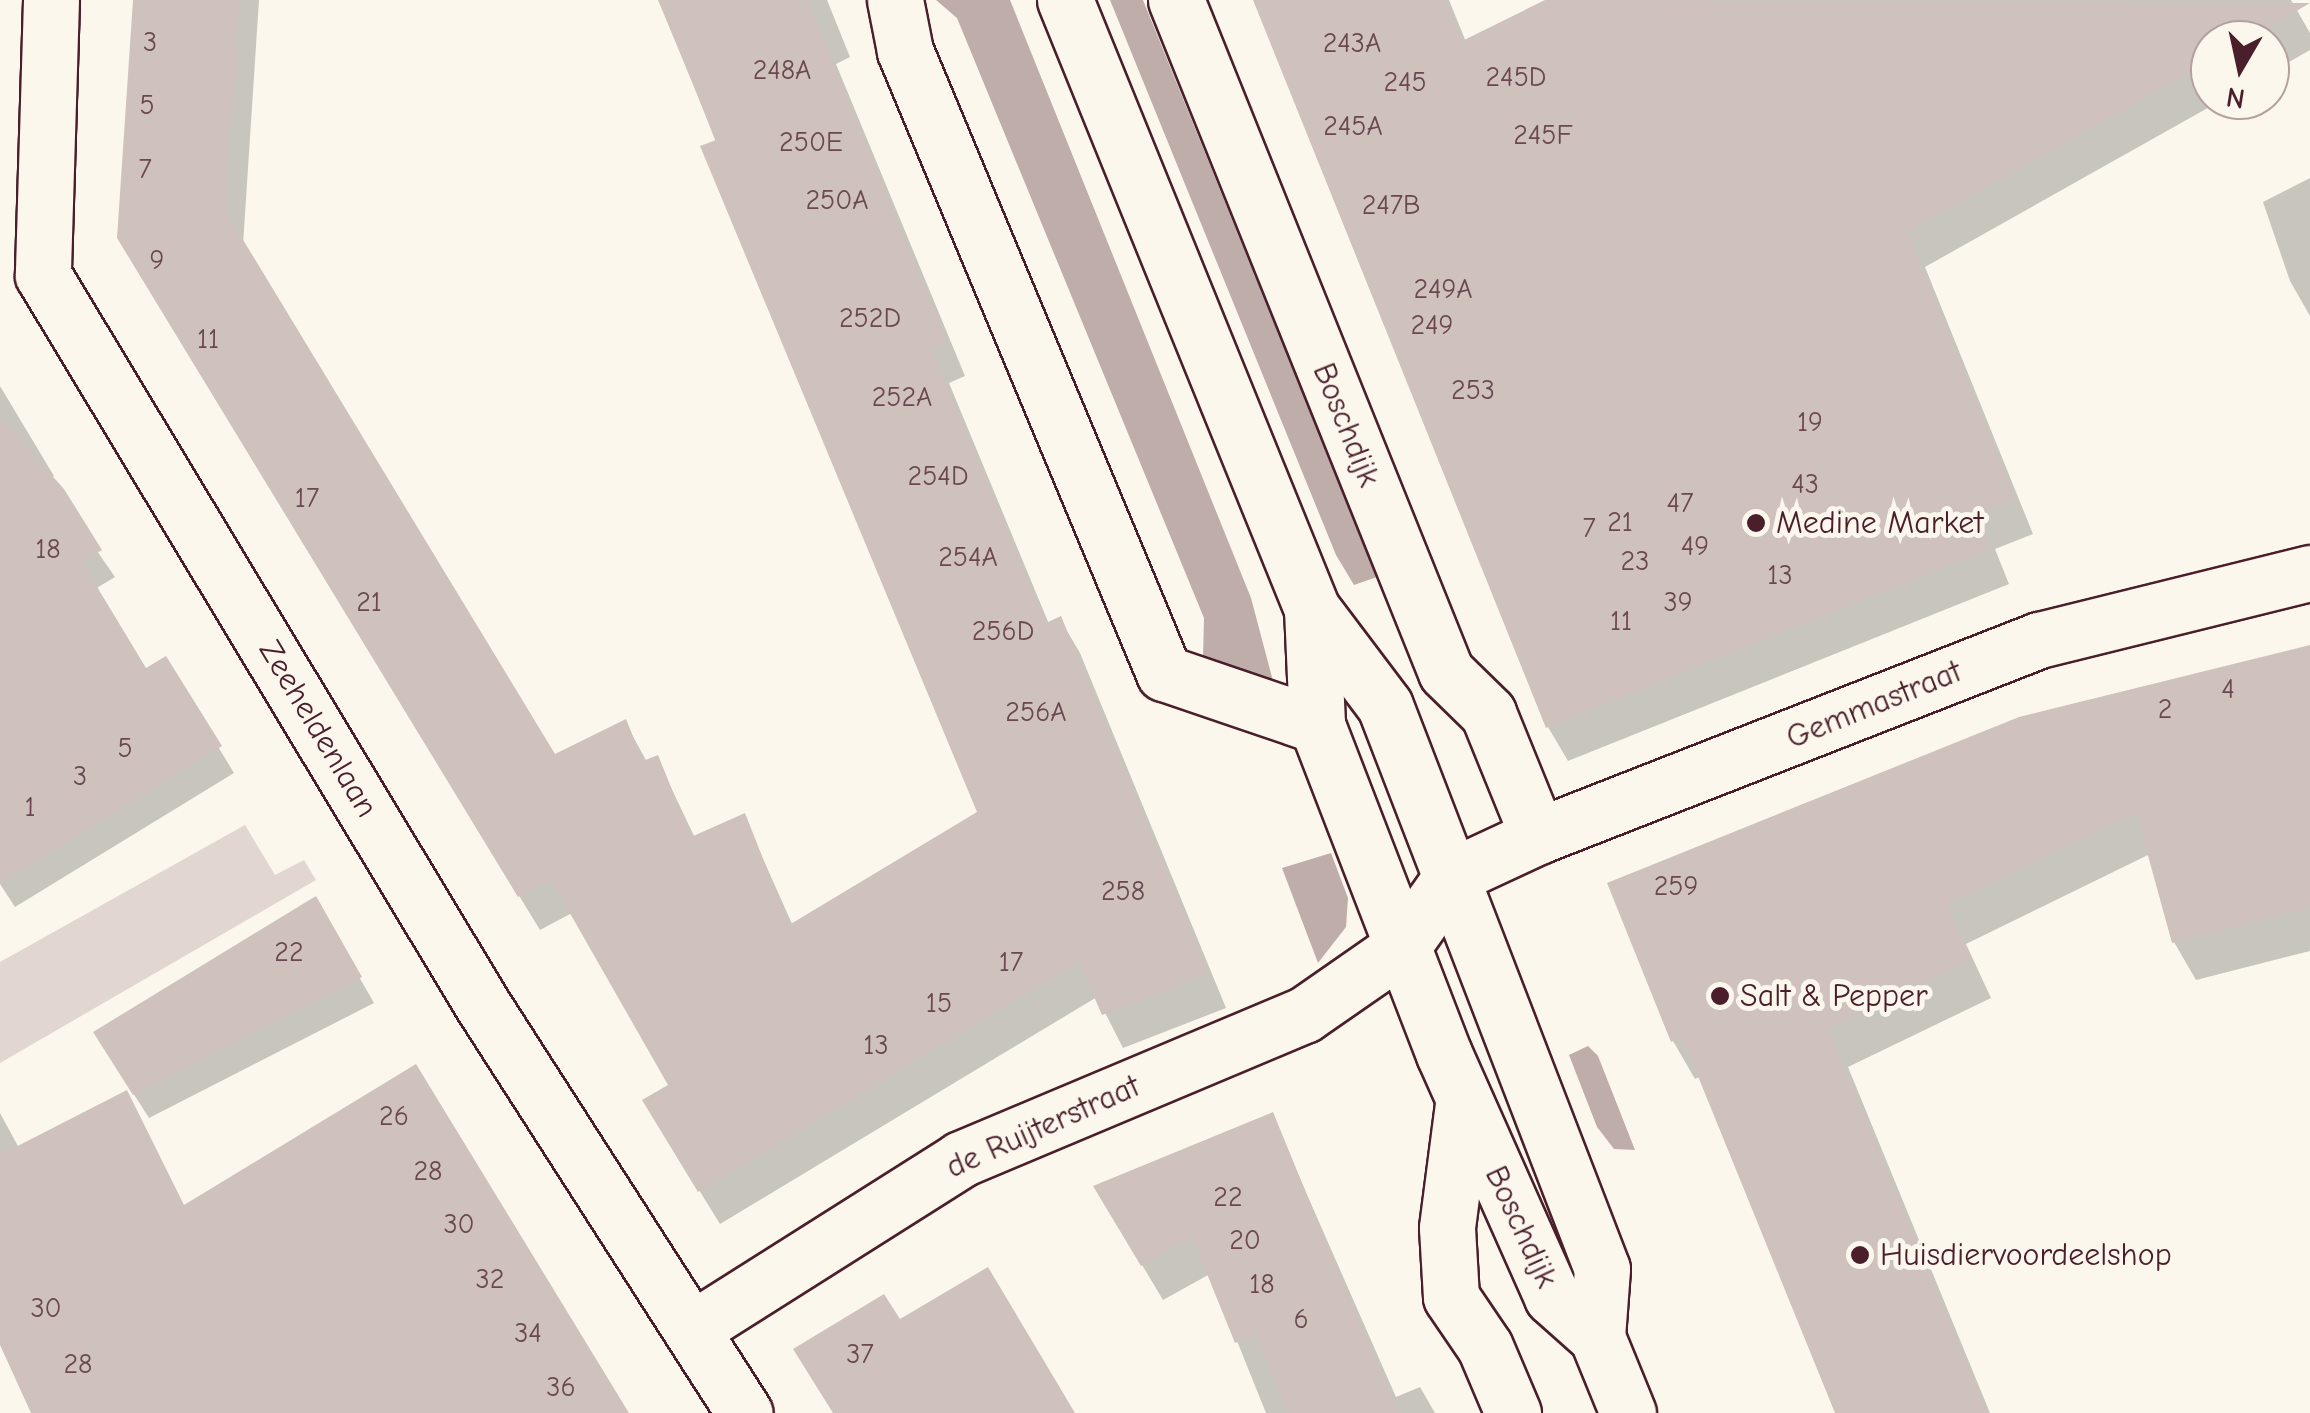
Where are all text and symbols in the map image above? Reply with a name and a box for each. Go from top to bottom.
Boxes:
north arrow [2190,20,2290,120]
house number: 3 [143,25,157,59]
house number: 243A [1323,26,1381,60]
house number: 248A [753,53,811,87]
house number: 245D [1486,60,1546,94]
house number: 245 [1383,65,1427,99]
text: N [2224,80,2247,115]
house number: 5 [139,88,155,122]
house number: 245A [1323,109,1383,143]
house number: 245F [1513,118,1573,152]
house number: 250E [779,125,843,159]
house number: 7 [138,152,152,186]
house number: 250A [805,183,869,217]
house number: 247B [1362,188,1420,222]
house number: 9 [150,243,164,277]
house number: 249A [1413,272,1473,306]
house number: 252D [839,301,901,335]
house number: 249 [1411,308,1453,342]
house number: 11 [197,322,219,356]
street label: Boschdijk [1304,358,1388,492]
house number: 253 [1451,373,1495,407]
house number: 252A [872,380,932,414]
house number: 19 [1797,405,1823,439]
house number: 254D [908,459,968,493]
house number: 43 [1791,467,1819,501]
house number: 17 [295,481,319,515]
house number: 47 [1667,486,1693,520]
place label: Medine Market [1776,504,1984,542]
house number: 21 [1607,505,1633,539]
house number: 7 [1582,511,1596,545]
marker: Medine Market [1745,512,1767,534]
house number: 49 [1681,529,1709,563]
house number: 18 [35,532,61,566]
house number: 254A [938,540,998,574]
house number: 23 [1621,544,1649,578]
house number: 13 [1767,558,1793,592]
house number: 21 [356,585,382,619]
house number: 39 [1663,585,1693,619]
house number: 11 [1610,604,1632,638]
house number: 256D [972,614,1034,648]
street label: Zeeheldenlaan [250,634,386,824]
street label: Gemmastraat [1781,653,1967,757]
house number: 4 [2221,672,2235,706]
house number: 2 [2158,692,2172,726]
house number: 256A [1005,695,1067,729]
house number: 5 [117,731,133,765]
house number: 3 [73,759,87,793]
house number: 1 [24,790,36,824]
house number: 259 [1654,869,1698,903]
house number: 258 [1101,874,1145,908]
house number: 22 [274,935,304,969]
house number: 17 [999,945,1023,979]
place label: Salt & Pepper [1740,977,1928,1015]
marker: Salt & Pepper [1709,985,1731,1007]
house number: 15 [926,986,952,1020]
house number: 13 [863,1028,889,1062]
street label: de Ruijterstraat [940,1067,1146,1187]
house number: 26 [379,1099,409,1133]
house number: 28 [413,1154,443,1188]
street label: Boschdijk [1476,1160,1566,1294]
house number: 22 [1213,1180,1243,1214]
house number: 30 [443,1207,475,1241]
house number: 20 [1229,1223,1261,1257]
place label: Huisdiervoordeelshop [1880,1236,2172,1274]
marker: Huisdiervoordeelshop [1849,1244,1871,1266]
house number: 32 [476,1262,504,1296]
house number: 18 [1249,1267,1275,1301]
house number: 30 [30,1291,62,1325]
house number: 6 [1293,1302,1309,1336]
house number: 34 [514,1316,542,1350]
house number: 37 [846,1337,874,1371]
house number: 28 [63,1347,93,1381]
house number: 36 [546,1370,576,1404]

